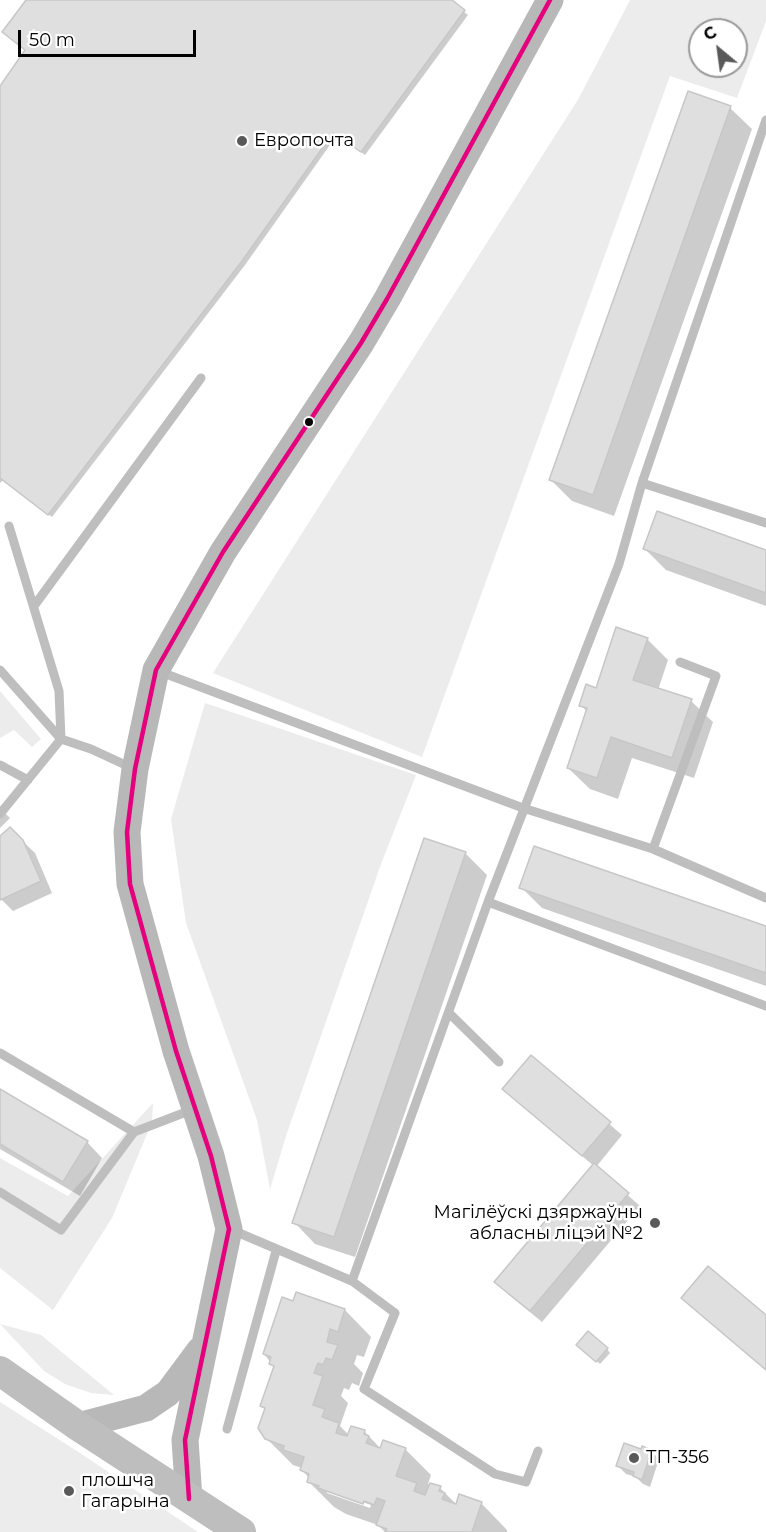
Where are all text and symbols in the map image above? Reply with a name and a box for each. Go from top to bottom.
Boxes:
scale bar [21,18,200,56]
north arrow [688,18,748,78]
text: С [700,22,720,45]
text: 50 m [29,29,75,51]
place label: Европочта [254,130,354,152]
marker: Европочта [235,134,249,148]
unlabelled marker [303,416,315,428]
place label: Магілёўскі дзяржаўны абласны ліцэй №2 [434,1202,643,1244]
marker: Магілёўскі дзяржаўны абласны ліцэй №2 [648,1216,662,1230]
place label: ТП-356 [646,1447,709,1469]
marker: ТП-356 [627,1451,641,1465]
place label: плошча Гагарына [81,1470,169,1512]
marker: плошча Гагарына [62,1484,76,1498]

